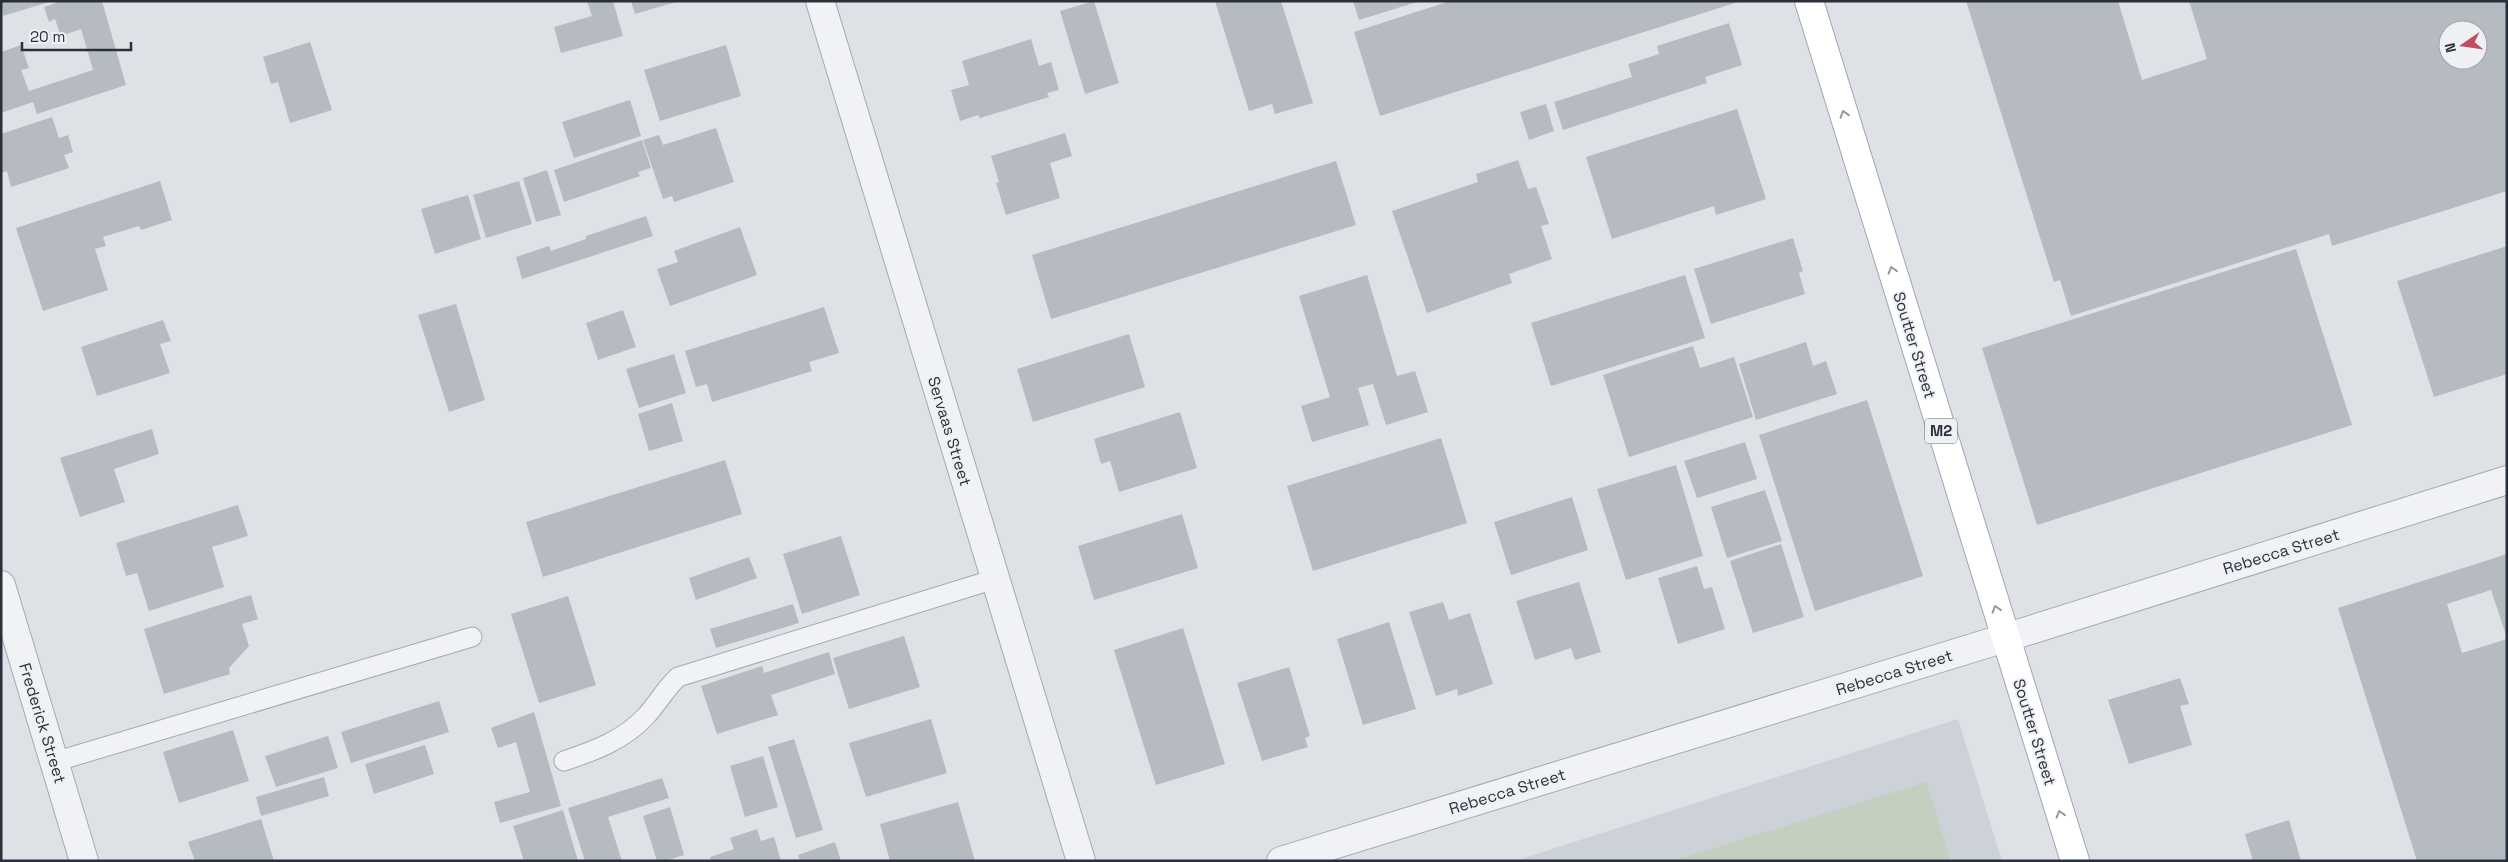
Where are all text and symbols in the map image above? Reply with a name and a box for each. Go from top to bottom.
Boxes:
scale bar [22,20,131,52]
north arrow [2438,20,2488,70]
text: 20 m [30,27,65,46]
text: N [2441,41,2460,55]
one-way arrow [1839,111,1849,119]
one-way arrow [1887,266,1897,274]
street label: Soutter Street [1888,289,1941,401]
street label: Servaas Street [923,374,976,488]
road number: M2 [1925,418,1957,444]
street label: Rebecca Street [2220,524,2342,579]
one-way arrow [1992,605,2002,614]
street label: Rebecca Street [1833,645,1955,700]
street label: Frederick Street [14,660,71,786]
street label: Soutter Street [2008,676,2061,788]
street label: Rebecca Street [1446,764,1568,819]
one-way arrow [2056,811,2066,819]

